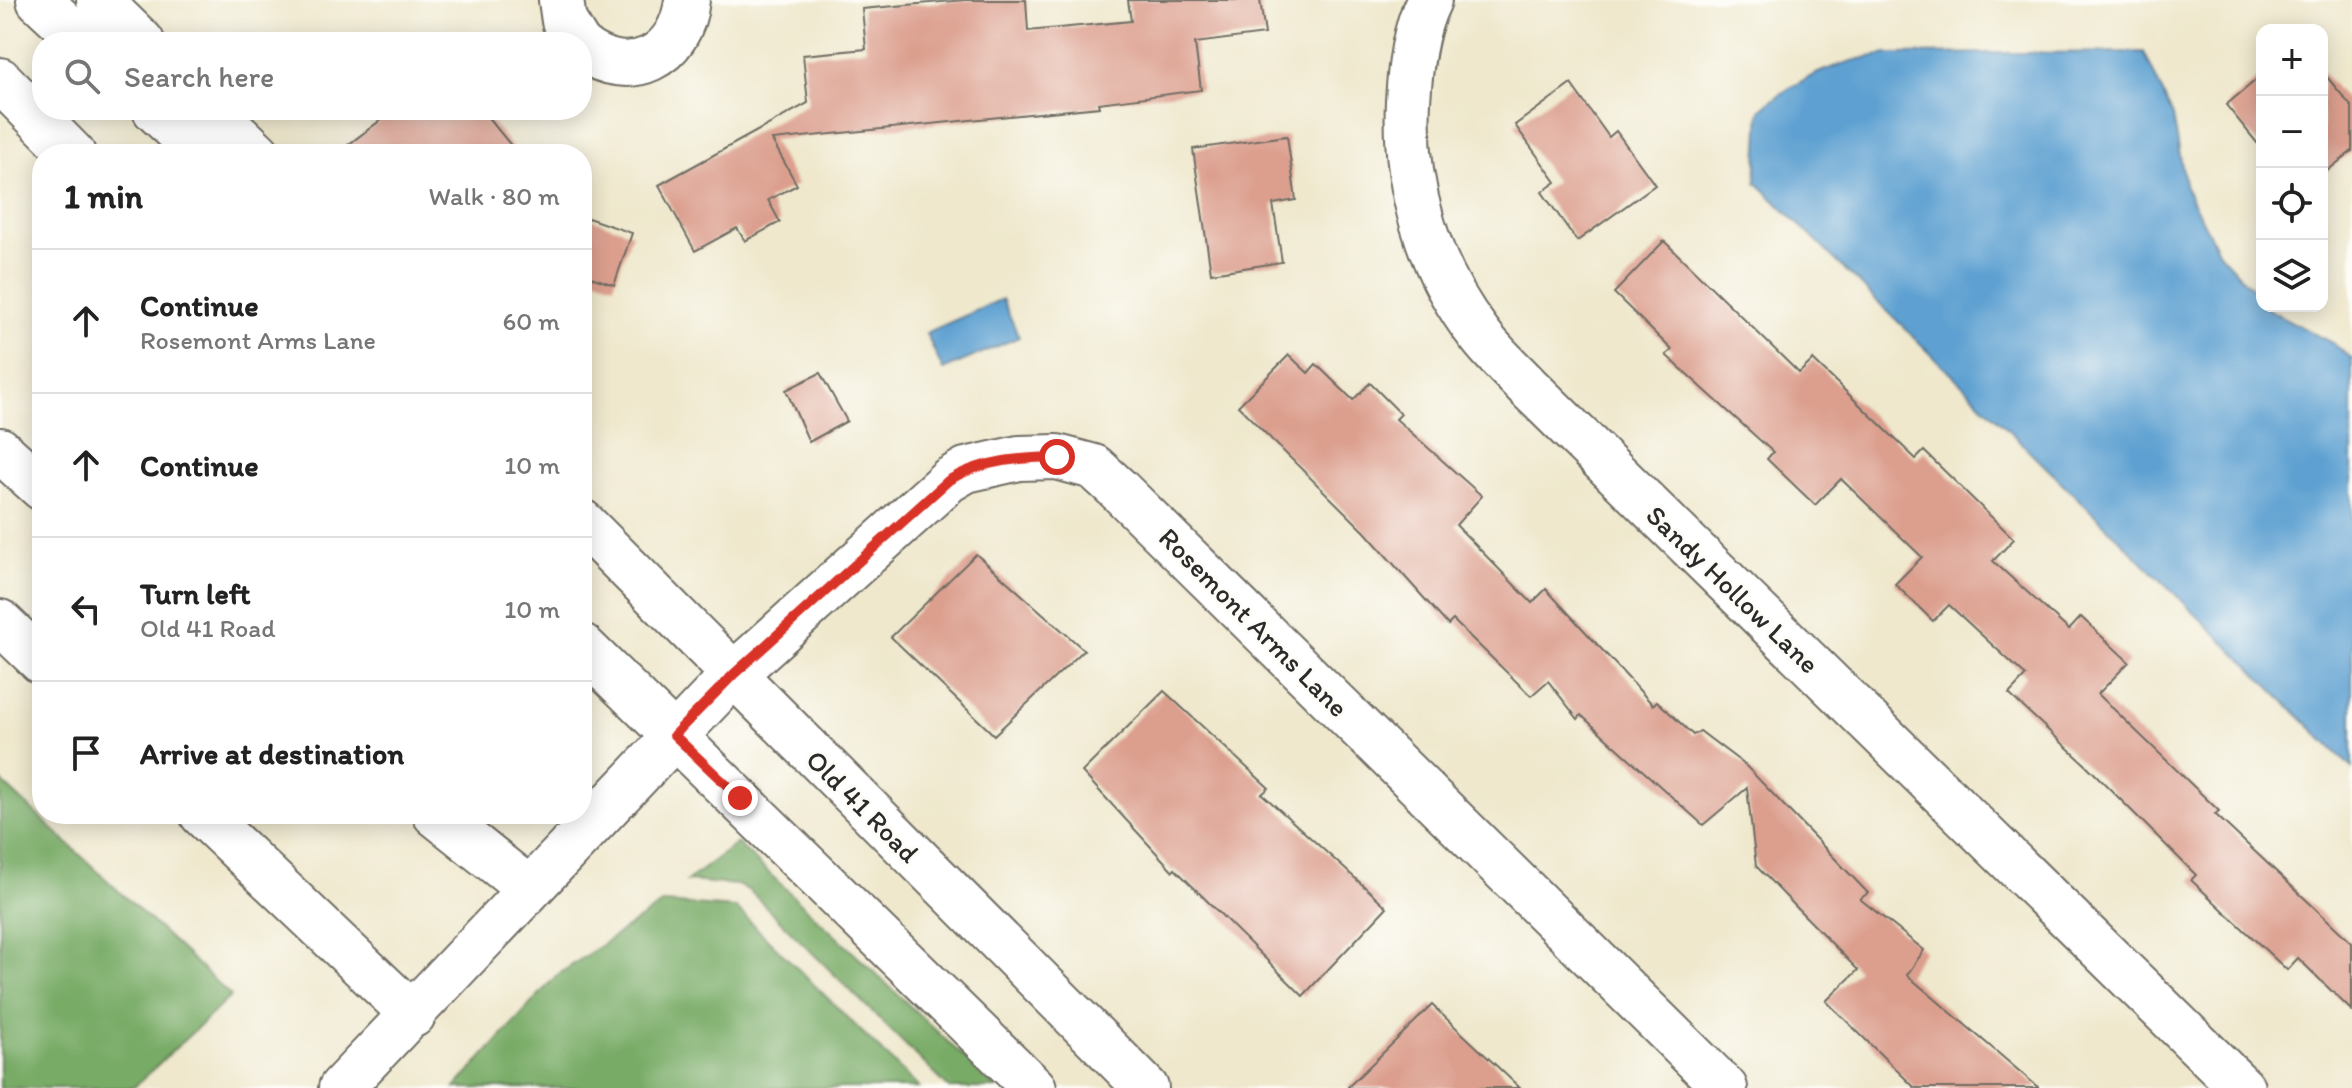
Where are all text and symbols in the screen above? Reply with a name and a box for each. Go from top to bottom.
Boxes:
map controls [2256,24,2328,312]
button: + [2256,24,2328,96]
search box [32,32,592,120]
icon: search [60,54,104,98]
text: Search here [124,58,274,95]
button: − [2256,96,2328,168]
button: locate [2256,168,2328,240]
text: 1 min [64,176,143,217]
text: Walk · 80 m [429,180,560,212]
button: layers [2256,240,2328,312]
text: Continue [140,287,259,324]
icon: ahead [64,299,108,343]
text: 60 m [503,305,560,337]
text: Rosemont Arms Lane [140,324,376,356]
route start [1039,439,1075,475]
icon: ahead [64,443,108,487]
text: Continue [140,447,259,484]
text: 10 m [504,449,560,481]
street label: Sandy Hollow Lane [1639,498,1827,680]
street label: Rosemont Arms Lane [1152,520,1356,724]
text: Turn left [140,575,251,612]
icon: left [64,587,108,631]
text: 10 m [504,593,560,625]
text: Old 41 Road [140,612,276,644]
icon: arrive [64,731,108,775]
text: Arrive at destination [140,735,404,772]
street label: Old 41 Road [799,742,927,870]
route end [722,780,758,816]

